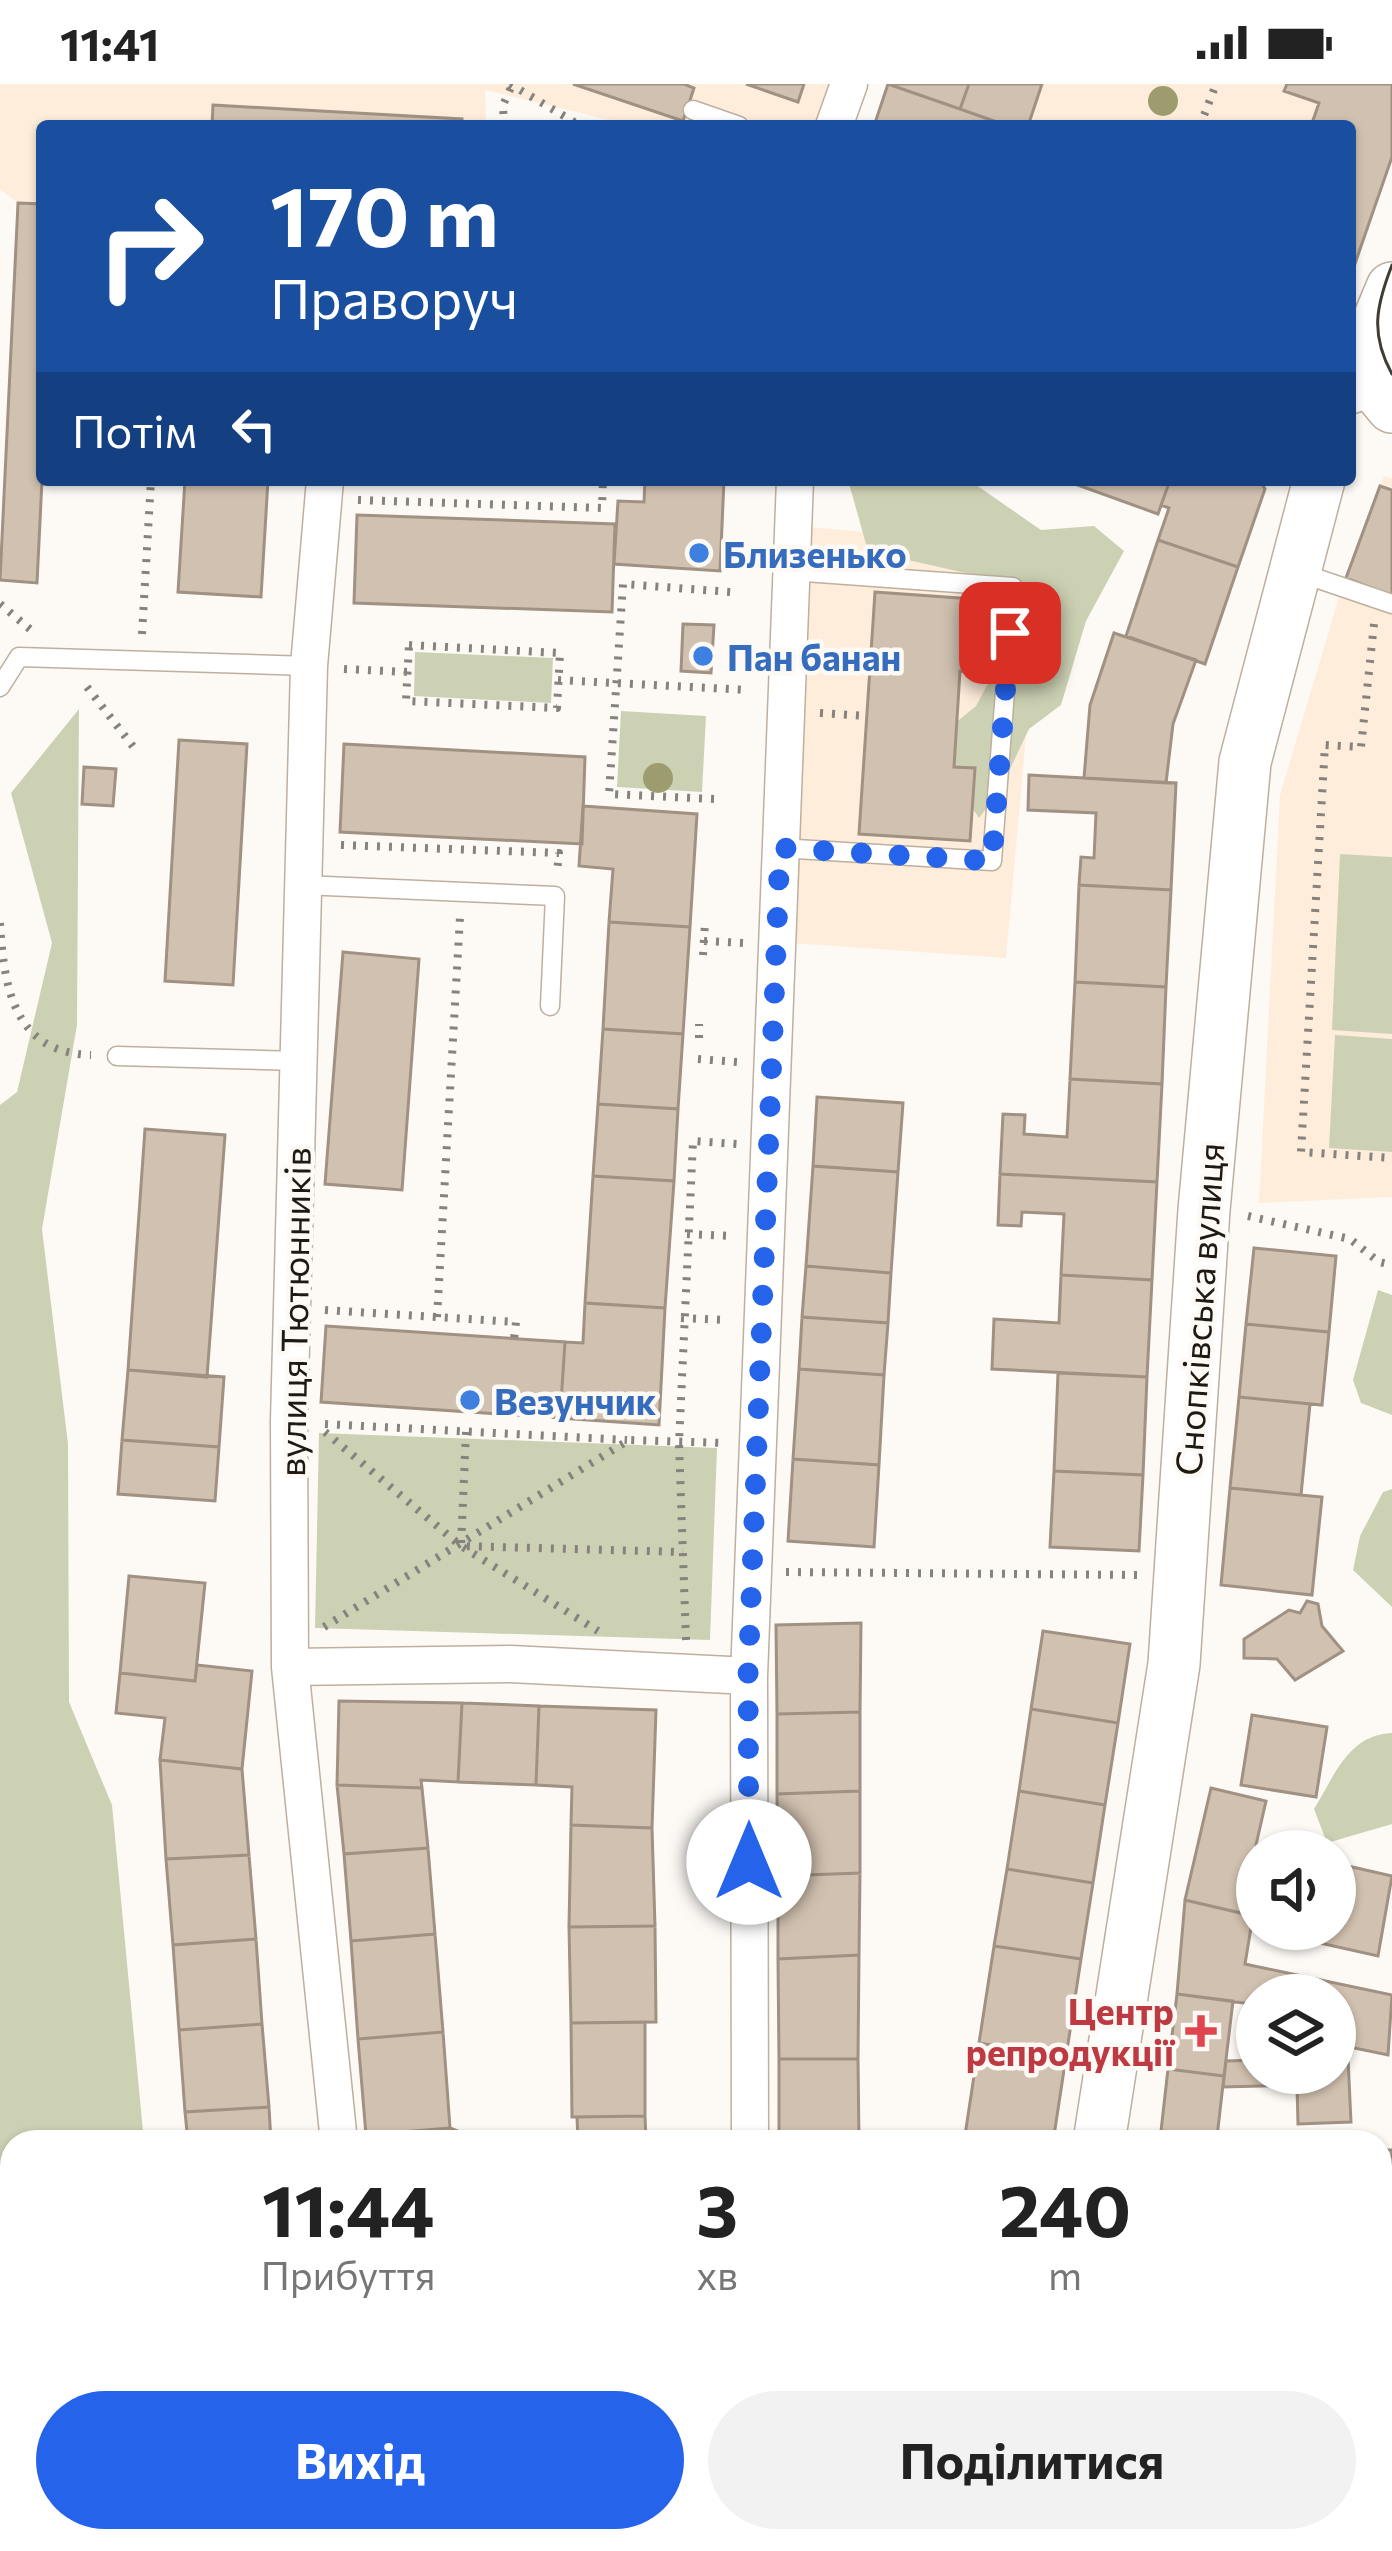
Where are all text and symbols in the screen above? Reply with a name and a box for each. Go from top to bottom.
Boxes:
text: 11:41 [60,15,159,70]
text: 170 m [270,162,499,264]
icon: right [72,168,228,324]
text: Праворуч [270,264,518,330]
icon: left [221,396,287,462]
text: Потім [72,402,197,457]
place label: Близенько [723,531,907,575]
marker: Близенько [686,540,712,566]
pin [959,582,1061,684]
icon: arrive [977,600,1043,666]
place label: Пан банан [727,634,901,678]
marker: Пан банан [690,643,716,669]
street label: Снопківська вулиця [1164,1141,1232,1477]
street label: вулиця Тютюнників [268,1147,318,1477]
place label: Везунчик [494,1378,657,1422]
marker: Везунчик [457,1387,483,1413]
position arrow [686,1799,812,1925]
map controls [1236,1830,1356,2094]
button: sound [1236,1830,1356,1950]
button: layers [1236,1974,1356,2094]
place label: Центр репродукції [966,1988,1176,2073]
marker: Центр репродукції [1185,2015,1217,2047]
text: 11:44 [262,2164,434,2252]
text: 3 [696,2164,738,2252]
text: 240 [999,2164,1131,2252]
text: Прибуття [261,2250,435,2298]
text: хв [697,2250,738,2298]
text: m [1048,2250,1082,2298]
button: Вихід [36,2391,684,2529]
button: Поділитися [708,2391,1356,2529]

